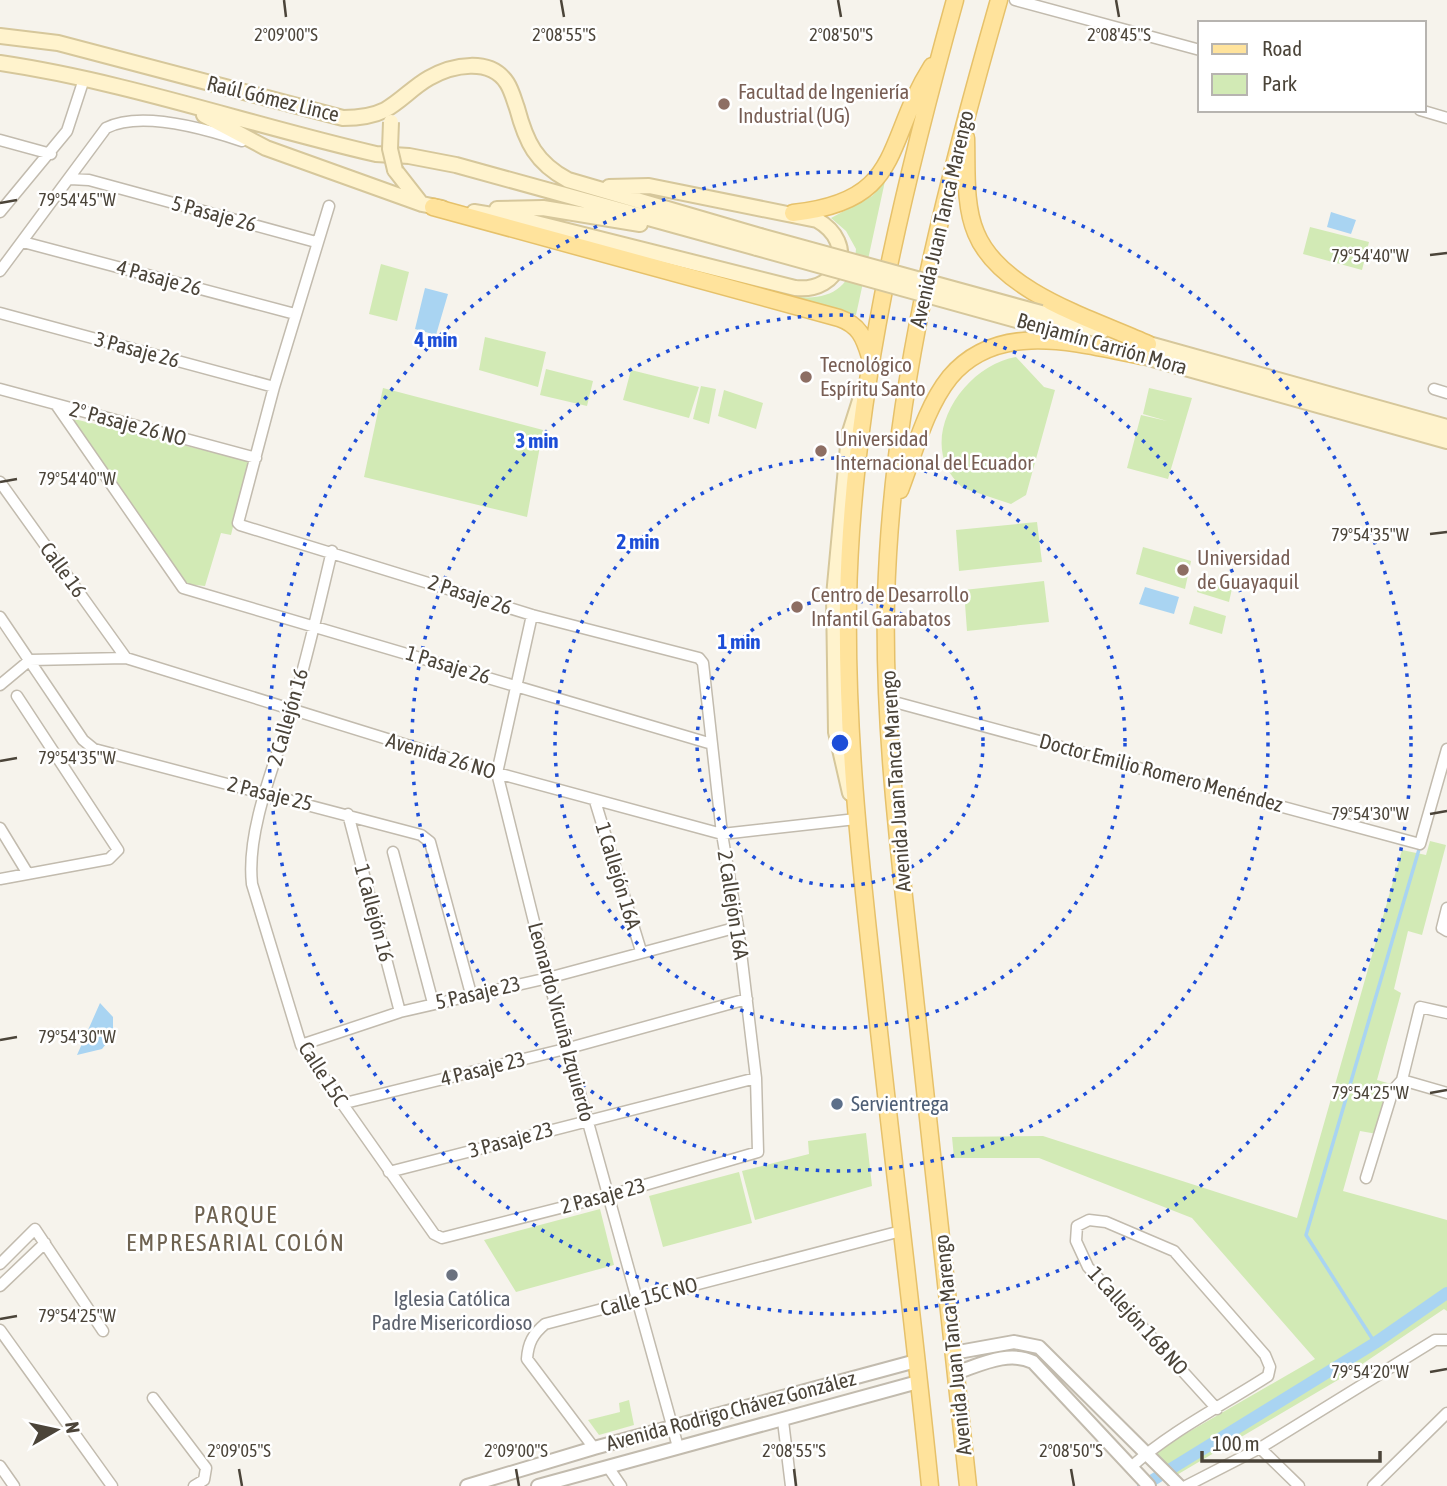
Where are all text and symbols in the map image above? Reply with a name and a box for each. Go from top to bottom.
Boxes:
legend [1198,21,1426,112]
text: 2°09'00"S [254,24,318,45]
text: 2°08'55"S [532,24,596,45]
text: 2°08'50"S [809,24,873,45]
text: 2°08'45"S [1087,24,1151,45]
text: Road [1262,36,1302,60]
street label: Raúl Gómez Lince [205,70,342,126]
text: Park [1262,71,1297,95]
place label: Facultad de Ingeniería Industrial (UG) [738,79,909,127]
marker: Facultad de Ingeniería Industrial (UG) [716,96,732,112]
street label: Avenida Juan Tanca Marengo [904,108,978,330]
text: 79°54'45"W [38,189,116,210]
street label: 5 Pasaje 26 [169,190,259,236]
text: 79°54'40"W [1331,245,1409,266]
street label: 4 Pasaje 26 [114,254,204,300]
street label: Benjamín Carrión Mora [1014,307,1190,379]
street label: 3 Pasaje 26 [92,326,182,372]
text: 4 min [414,327,457,351]
place label: Tecnológico Espíritu Santo [820,352,926,400]
marker: Tecnológico Espíritu Santo [798,369,814,385]
street label: 2° Pasaje 26 NO [67,396,189,450]
place label: Universidad Internacional del Ecuador [835,426,1034,474]
text: 3 min [516,428,558,452]
marker: Universidad Internacional del Ecuador [813,443,829,459]
text: 79°54'40"W [38,468,116,489]
text: 79°54'35"W [1331,524,1409,545]
text: 2 min [617,529,659,553]
street label: Calle 16 [36,537,92,602]
place label: Universidad de Guayaquil [1197,545,1300,593]
marker: Universidad de Guayaquil [1175,562,1191,578]
street label: 2 Pasaje 26 [425,569,515,619]
place label: Centro de Desarrollo Infantil Garabatos [811,582,969,630]
marker: Centro de Desarrollo Infantil Garabatos [789,599,805,615]
text: 1 min [718,629,760,653]
street label: 1 Pasaje 26 [403,640,493,688]
street label: 2 Callejón 16 [262,665,312,768]
street label: Avenida Juan Tanca Marengo [875,670,915,893]
street label: Avenida 26 NO [384,727,499,783]
street label: Doctor Emilio Romero Menéndez [1037,728,1286,816]
centre of rings [828,731,852,755]
text: 79°54'35"W [38,747,116,768]
street label: 2 Pasaje 25 [225,771,315,815]
text: 79°54'30"W [1331,803,1409,824]
street label: 1 Callejón 16A [591,819,647,933]
street label: 2 Callejón 16A [714,849,755,962]
street label: 1 Callejón 16 [350,861,400,964]
street label: Leonardo Vicuña Izquierdo [524,919,600,1124]
street label: 5 Pasaje 23 [433,971,523,1013]
text: 79°54'30"W [38,1026,116,1047]
street label: Calle 15C [294,1037,354,1111]
street label: 4 Pasaje 23 [438,1046,528,1090]
text: 79°54'25"W [1331,1082,1409,1103]
place label: Servientrega [851,1091,949,1115]
marker: Servientrega [829,1096,845,1112]
street label: 3 Pasaje 23 [466,1116,556,1162]
street label: 2 Pasaje 23 [558,1172,648,1218]
district label: PARQUE EMPRESARIAL COLÓN [126,1201,346,1256]
street label: Avenida Juan Tanca Marengo [928,1234,976,1457]
street label: 1 Callejón 16B NO [1084,1261,1194,1379]
marker: Iglesia Católica Padre Misericordioso [444,1267,460,1283]
street label: Calle 15C NO [598,1272,700,1320]
place label: Iglesia Católica Padre Misericordioso [372,1286,532,1334]
text: 79°54'25"W [38,1305,116,1326]
text: 79°54'20"W [1331,1361,1409,1382]
street label: Avenida Rodrigo Chávez González [603,1365,859,1455]
north arrow [21,1395,91,1465]
text: N [61,1420,85,1435]
scale bar [1202,1420,1380,1464]
text: 100 m [1212,1431,1260,1455]
text: 2°09'05"S [207,1440,271,1461]
text: 2°09'00"S [484,1440,548,1461]
text: 2°08'55"S [762,1440,826,1461]
text: 2°08'50"S [1039,1440,1103,1461]

